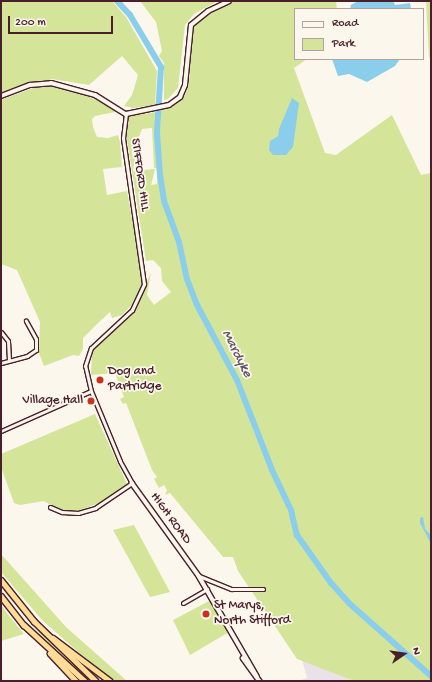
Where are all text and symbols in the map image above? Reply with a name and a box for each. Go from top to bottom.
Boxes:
scale bar [10,8,115,34]
legend [294,8,424,60]
text: 200 m [15,16,46,30]
text: Road [332,17,358,31]
text: Park [332,37,355,51]
street label: STIFFORD HILL [126,137,152,213]
water label: Mardyke [217,327,255,381]
place label: Dog and Partridge [108,365,161,396]
marker: Dog and Partridge [95,375,105,385]
place label: Village Hall [22,393,83,409]
marker: Village Hall [86,396,96,406]
street label: HIGH ROAD [146,490,194,548]
place label: St Marys, North Stifford [214,599,290,630]
marker: St Marys, North Stifford [201,609,211,619]
north arrow [384,634,424,674]
text: N [409,646,422,656]

